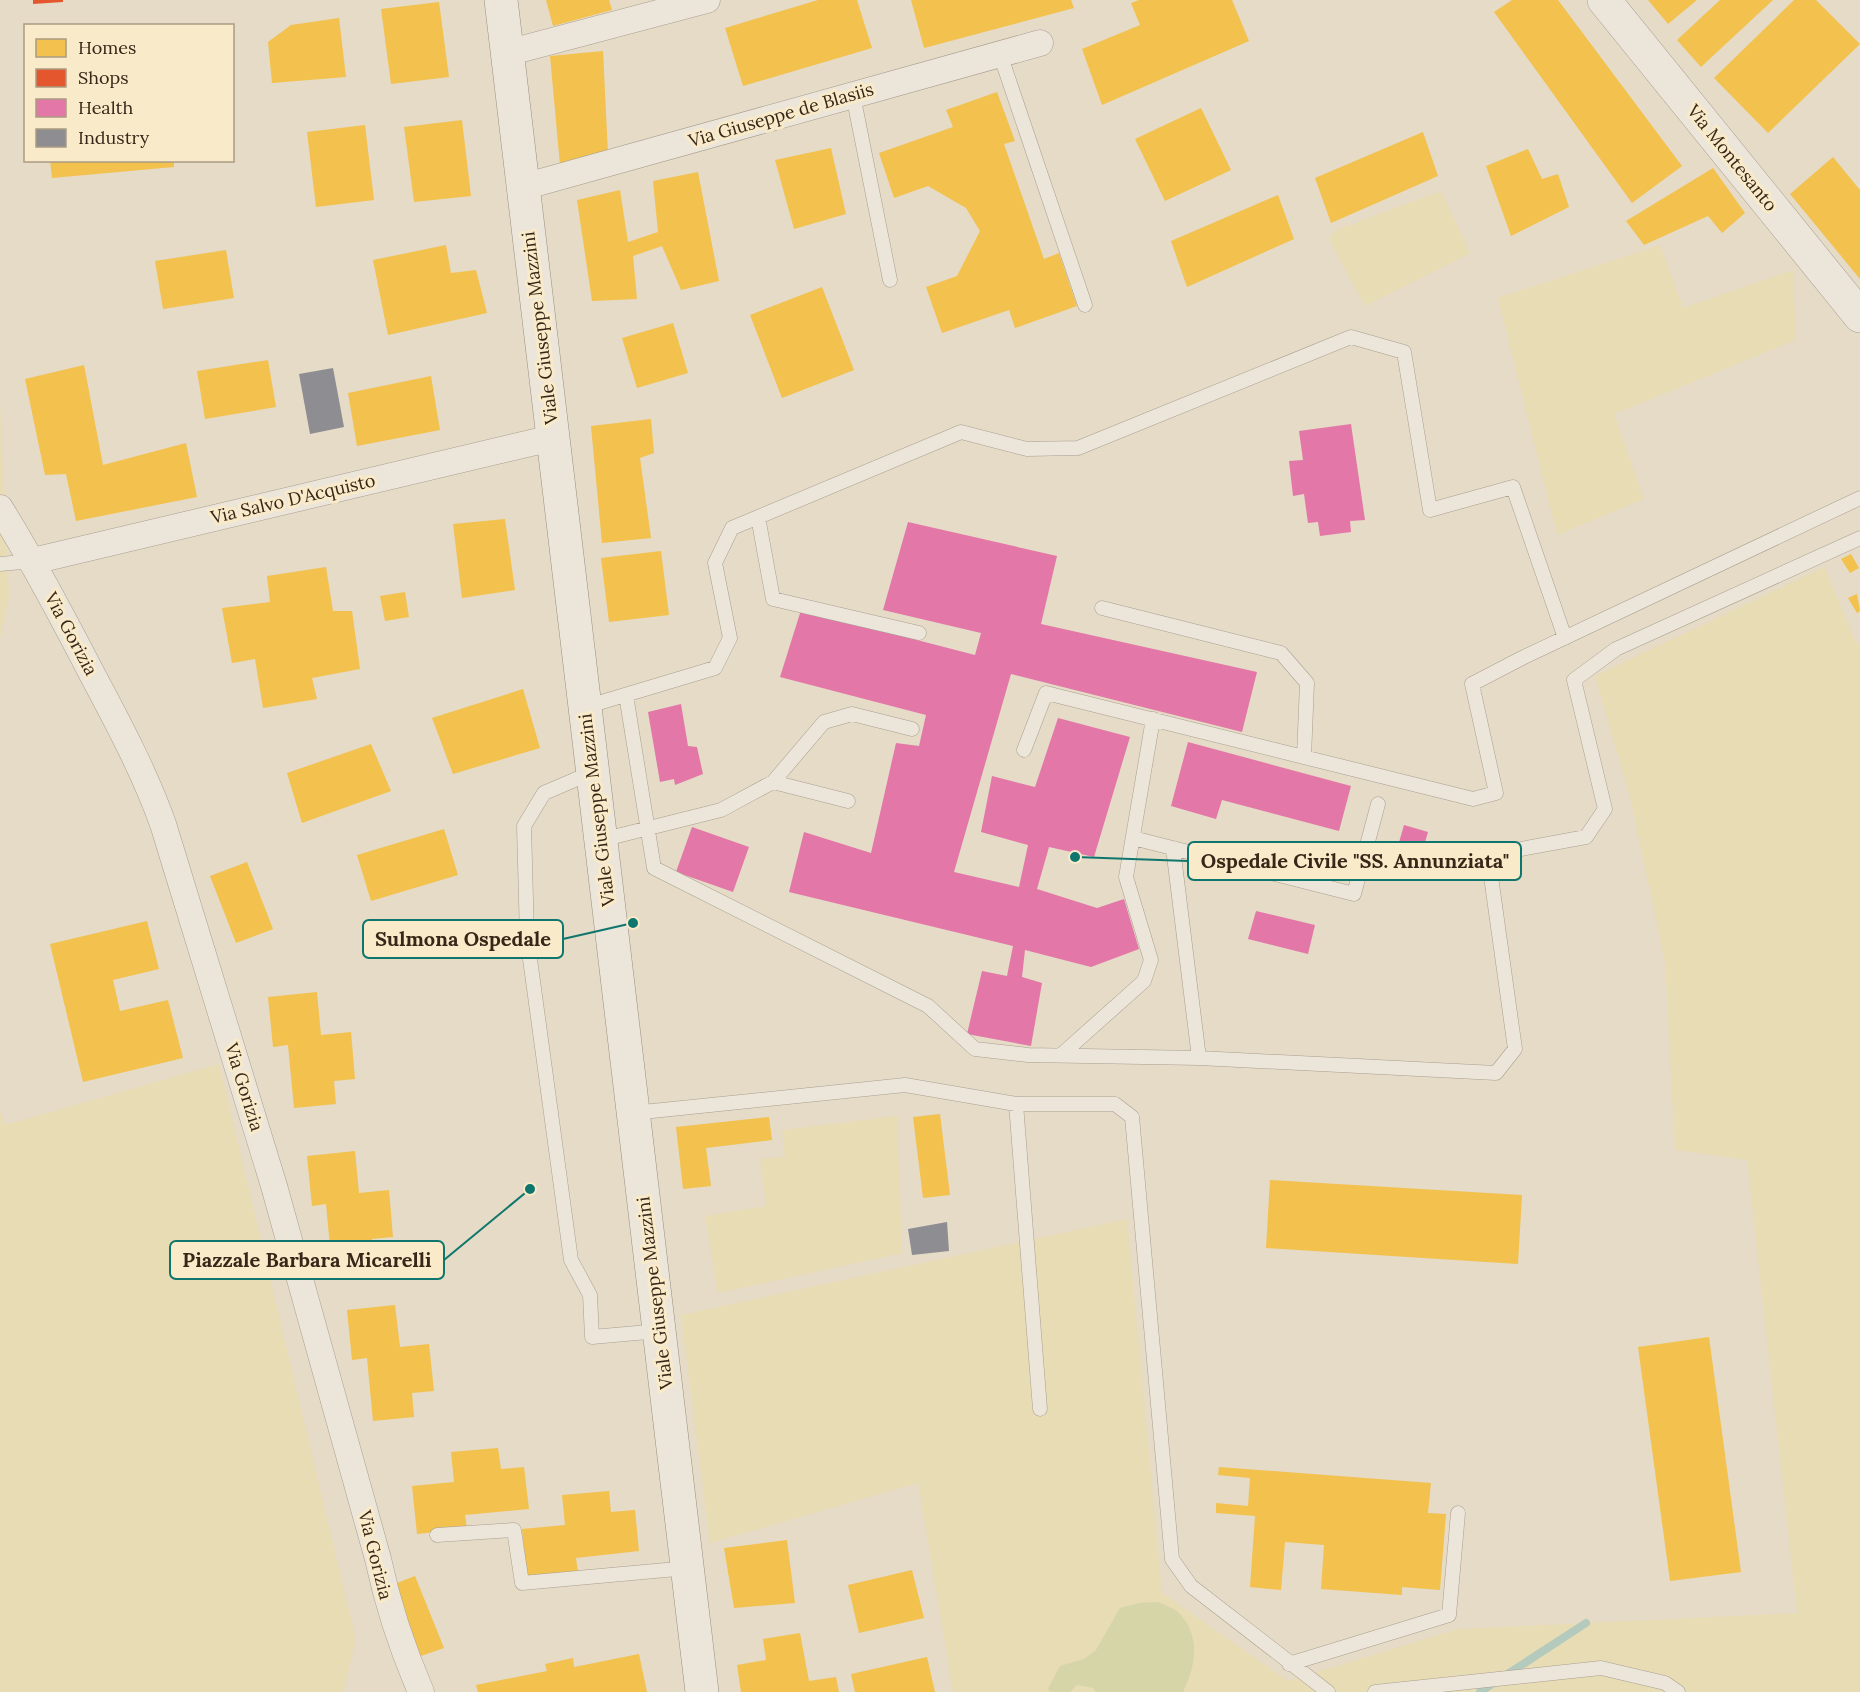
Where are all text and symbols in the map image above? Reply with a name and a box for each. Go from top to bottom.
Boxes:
legend [24,24,234,162]
text: Homes [78,36,136,59]
text: Shops [78,66,129,89]
street label: Via Giuseppe de Blasiis [685,77,876,152]
text: Health [78,96,134,119]
street label: Via Montesanto [1682,99,1783,216]
text: Industry [78,126,150,149]
street label: Viale Giuseppe Mazzini [516,230,563,427]
street label: Via Salvo D'Acquisto [207,468,377,529]
street label: Via Gorizia [39,587,103,679]
street label: Viale Giuseppe Mazzini [573,712,620,909]
callout: Ospedale Civile "SS. Annunziata" [1188,842,1521,880]
text: Ospedale Civile "SS. Annunziata" [1201,848,1509,873]
callout: Sulmona Ospedale [363,920,563,958]
text: Sulmona Ospedale [375,926,551,951]
street label: Via Gorizia [220,1039,269,1134]
street label: Viale Giuseppe Mazzini [631,1195,678,1392]
callout: Piazzale Barbara Micarelli [170,1241,444,1279]
text: Piazzale Barbara Micarelli [182,1247,432,1272]
street label: Via Gorizia [353,1507,398,1602]

